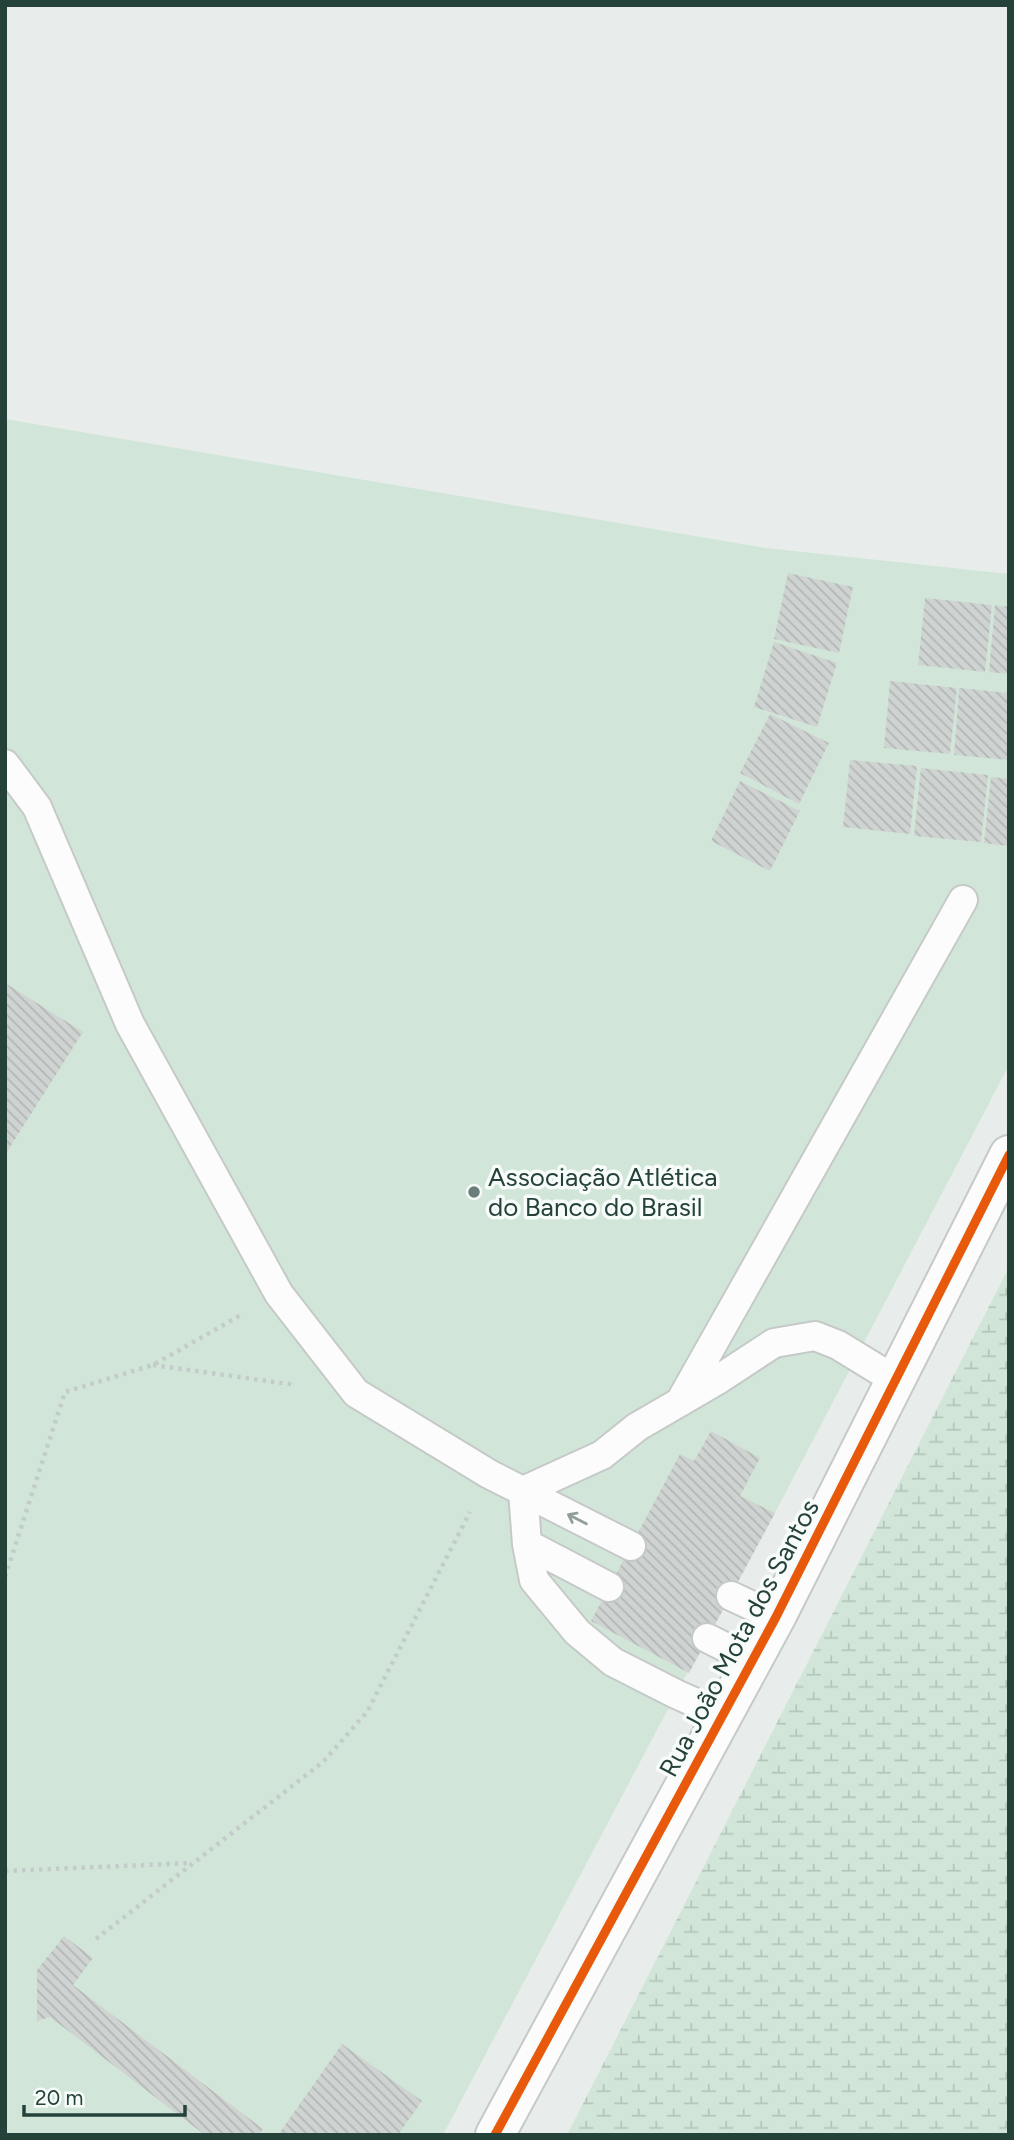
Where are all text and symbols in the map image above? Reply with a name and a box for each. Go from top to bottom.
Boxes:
place label: Associação Atlética do Banco do Brasil [488,1161,718,1223]
marker: Associação Atlética do Banco do Brasil [466,1184,482,1200]
street label: Rua João Mota dos Santos [652,1494,826,1782]
one-way arrow [567,1511,588,1525]
scale bar [24,2074,186,2118]
text: 20 m [35,2085,83,2110]

